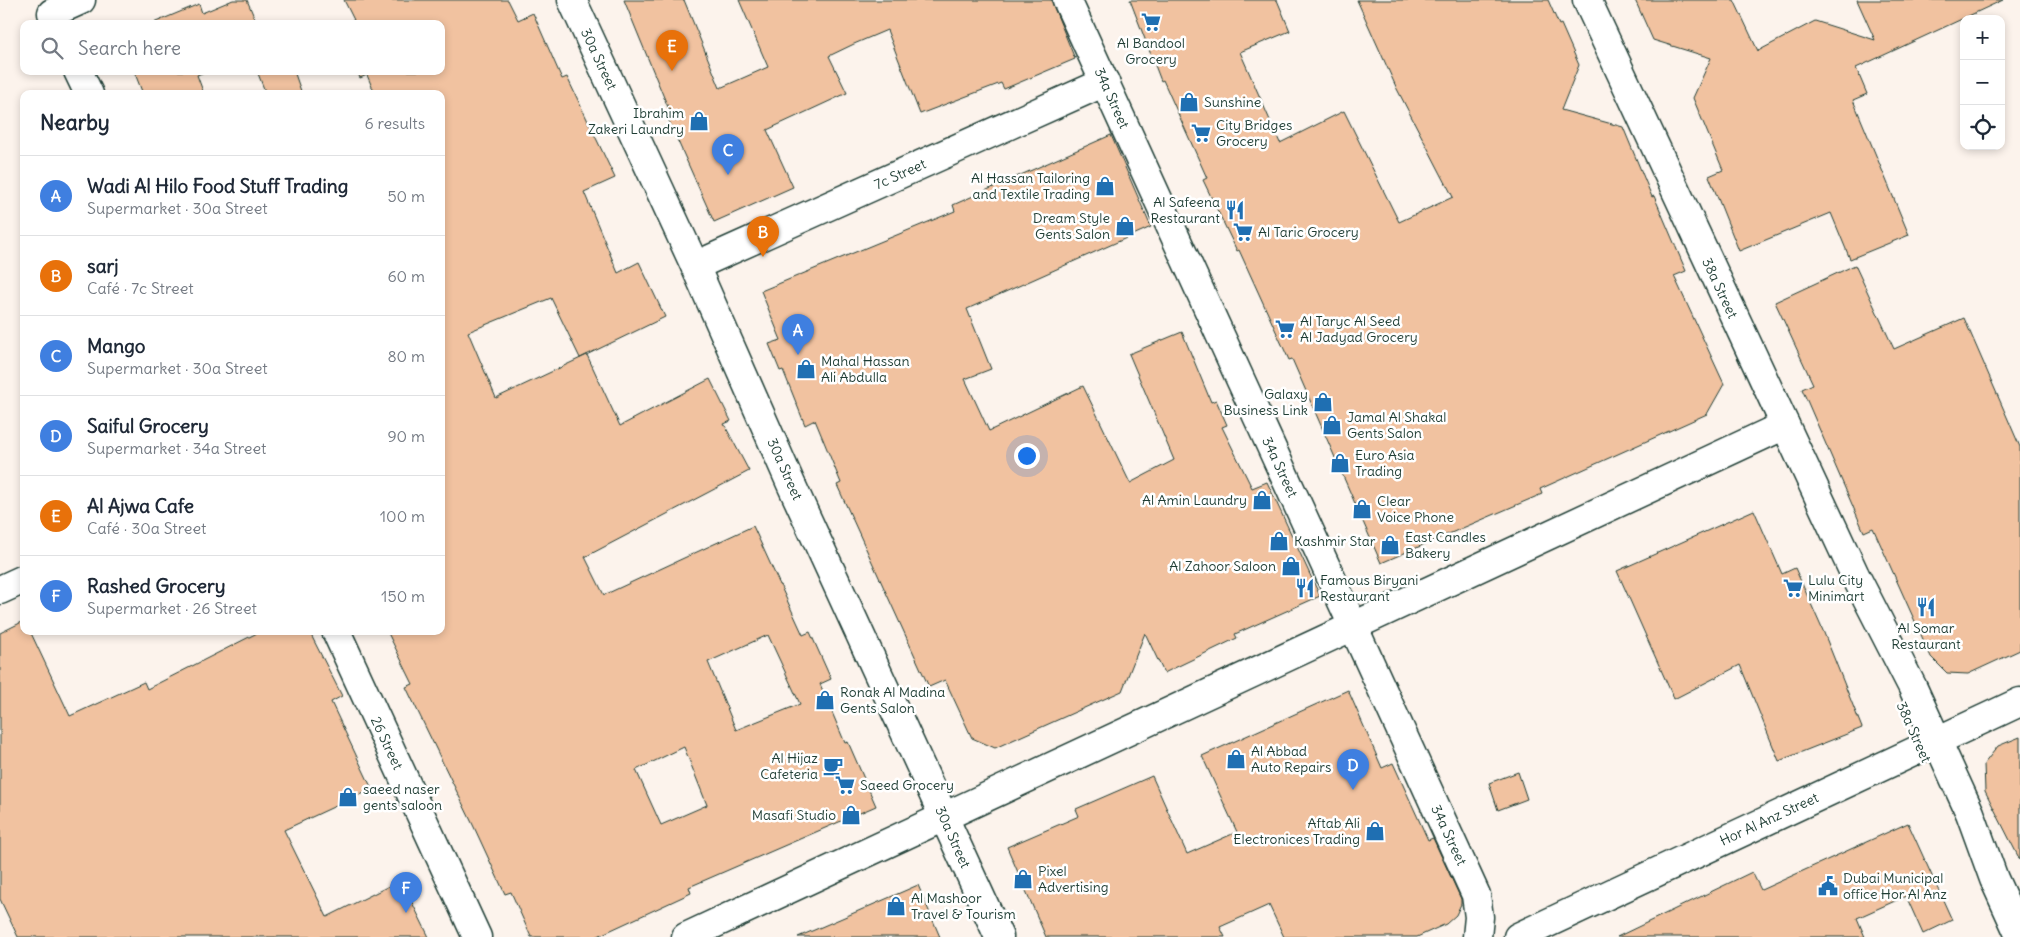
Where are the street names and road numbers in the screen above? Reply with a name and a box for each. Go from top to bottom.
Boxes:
street label: 30a Street [577,25,621,93]
street label: 34a Street [1091,65,1133,131]
street label: 7c Street [871,155,929,193]
street label: 38a Street [1698,255,1742,321]
street label: 34a Street [1258,434,1302,500]
street label: 30a Street [763,435,807,503]
street label: 38a Street [1893,699,1935,765]
street label: 26 Street [367,714,407,773]
street label: Hor Al Anz Street [1717,788,1822,850]
street label: 34a Street [1427,802,1471,868]
street label: 30a Street [931,803,975,871]

